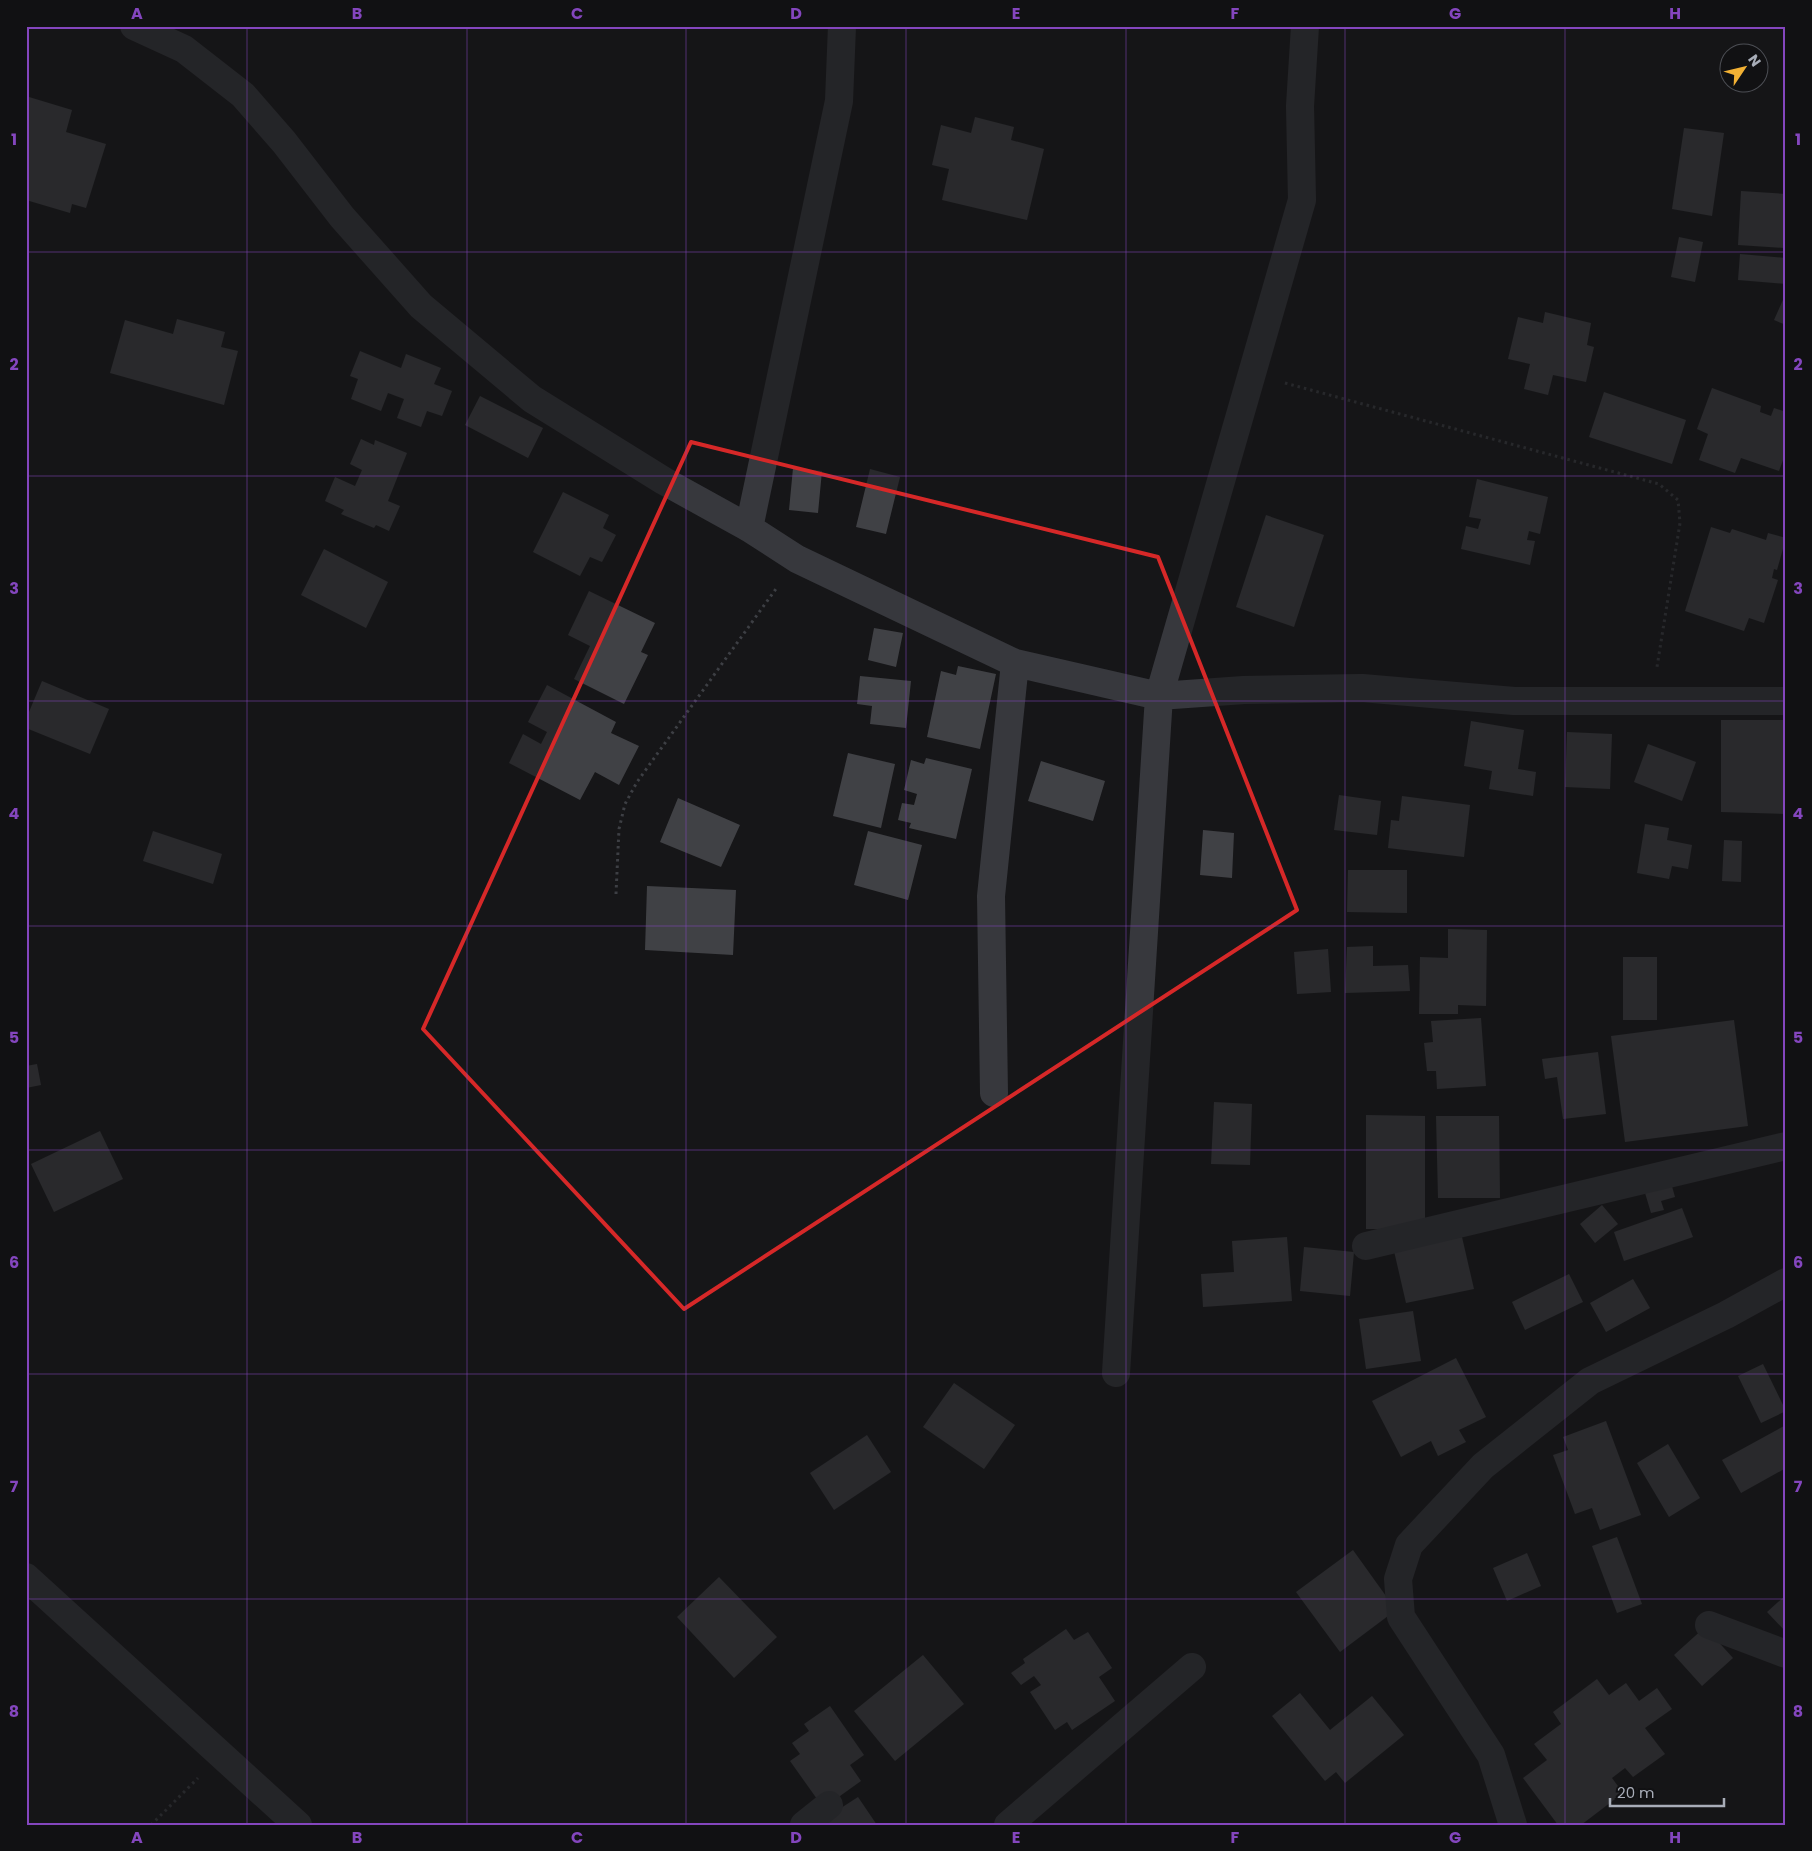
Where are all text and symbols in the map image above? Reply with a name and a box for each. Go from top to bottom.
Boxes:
text: A [131,2,143,25]
text: B [352,2,362,25]
text: C [571,2,583,25]
text: D [790,2,802,25]
text: E [1012,2,1020,25]
text: F [1231,2,1240,25]
text: G [1449,2,1461,25]
text: H [1669,2,1681,25]
north arrow [1720,42,1770,92]
text: N [1743,50,1766,71]
text: 1 [11,128,17,151]
text: 1 [1795,128,1801,151]
text: 2 [9,353,19,376]
text: 2 [1793,353,1803,376]
text: 3 [9,577,19,600]
text: 3 [1793,577,1803,600]
text: 4 [9,802,20,825]
text: 4 [1793,802,1804,825]
text: 5 [9,1026,19,1049]
text: 5 [1793,1026,1803,1049]
text: 6 [9,1251,19,1274]
text: 6 [1793,1251,1803,1274]
text: 7 [10,1475,19,1498]
text: 7 [1794,1475,1803,1498]
text: 8 [9,1700,19,1723]
text: 8 [1793,1700,1803,1723]
scale bar [1610,1776,1723,1808]
text: 20 m [1617,1782,1655,1803]
text: A [131,1826,143,1849]
text: B [352,1826,362,1849]
text: C [571,1826,583,1849]
text: D [790,1826,802,1849]
text: E [1012,1826,1020,1849]
text: F [1231,1826,1240,1849]
text: G [1449,1826,1461,1849]
text: H [1669,1826,1681,1849]

